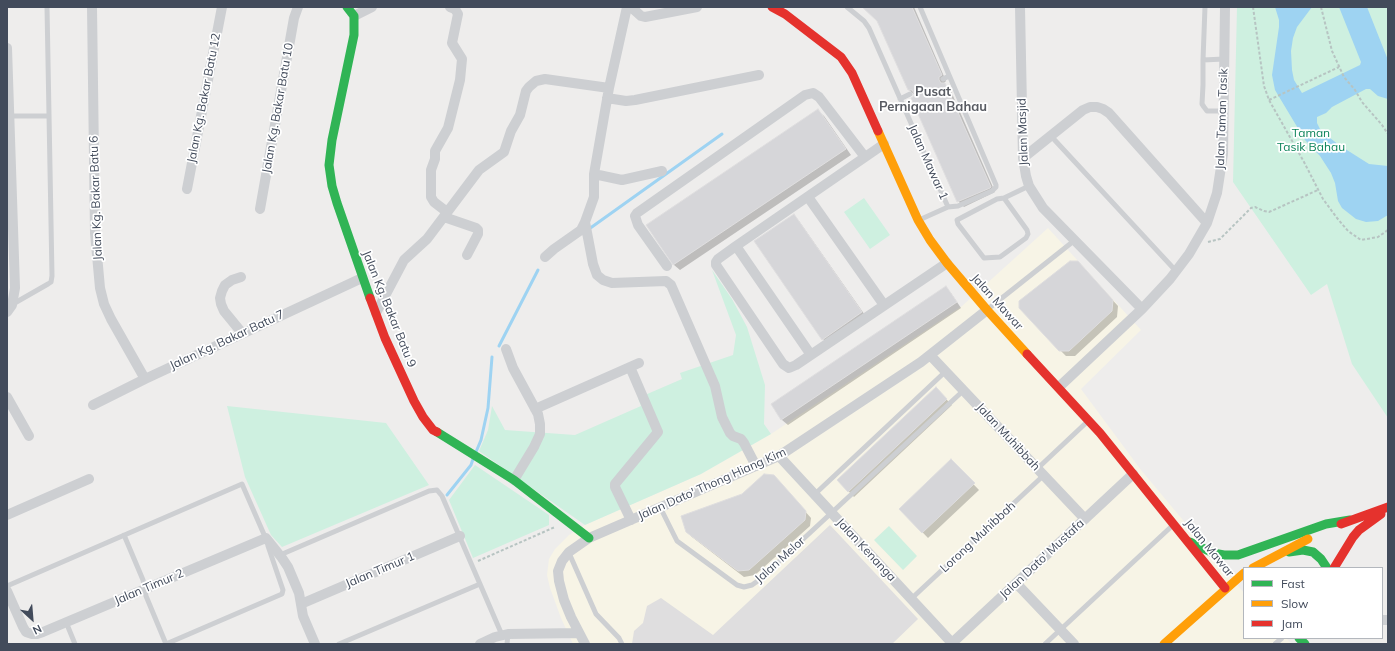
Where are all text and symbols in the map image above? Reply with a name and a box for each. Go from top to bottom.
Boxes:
street label: Jalan Kg. Bakar Batu 12 [184,32,224,164]
street label: Jalan Kg. Bakar Batu 10 [259,42,297,174]
street label: Jalan Taman Tasik [1213,68,1231,170]
district label: Pusat Pernigaan Bahau [879,84,987,115]
street label: Jalan Masjid [1015,98,1031,166]
street label: Jalan Mawar 1 [905,122,951,202]
park label: Taman Tasik Bahau [1277,126,1345,154]
street label: Jalan Kg. Bakar Batu 6 [87,135,105,261]
street label: Jalan Kg. Bakar Batu 9 [359,248,419,370]
street label: Jalan Mawar [968,271,1026,333]
street label: Jalan Kg. Bakar Batu 7 [167,307,287,373]
street label: Jalan Muhibbah [973,400,1043,474]
street label: Jalan Dato' Thong Hiang Kim [636,445,788,523]
street label: Lorong Muhibbah [937,498,1019,576]
street label: Jalan Kenanga [833,515,899,585]
street label: Jalan Dato' Mustafa [997,516,1087,602]
street label: Jalan Mawar [1181,516,1237,580]
street label: Jalan Melor [752,534,808,586]
street label: Jalan Timur 1 [343,549,417,591]
street label: Jalan Timur 2 [112,566,186,608]
legend [1243,567,1383,639]
text: Fast [1281,576,1305,591]
text: Slow [1281,596,1309,611]
north arrow [12,599,52,639]
text: Jam [1281,616,1303,631]
text: N [30,622,44,638]

